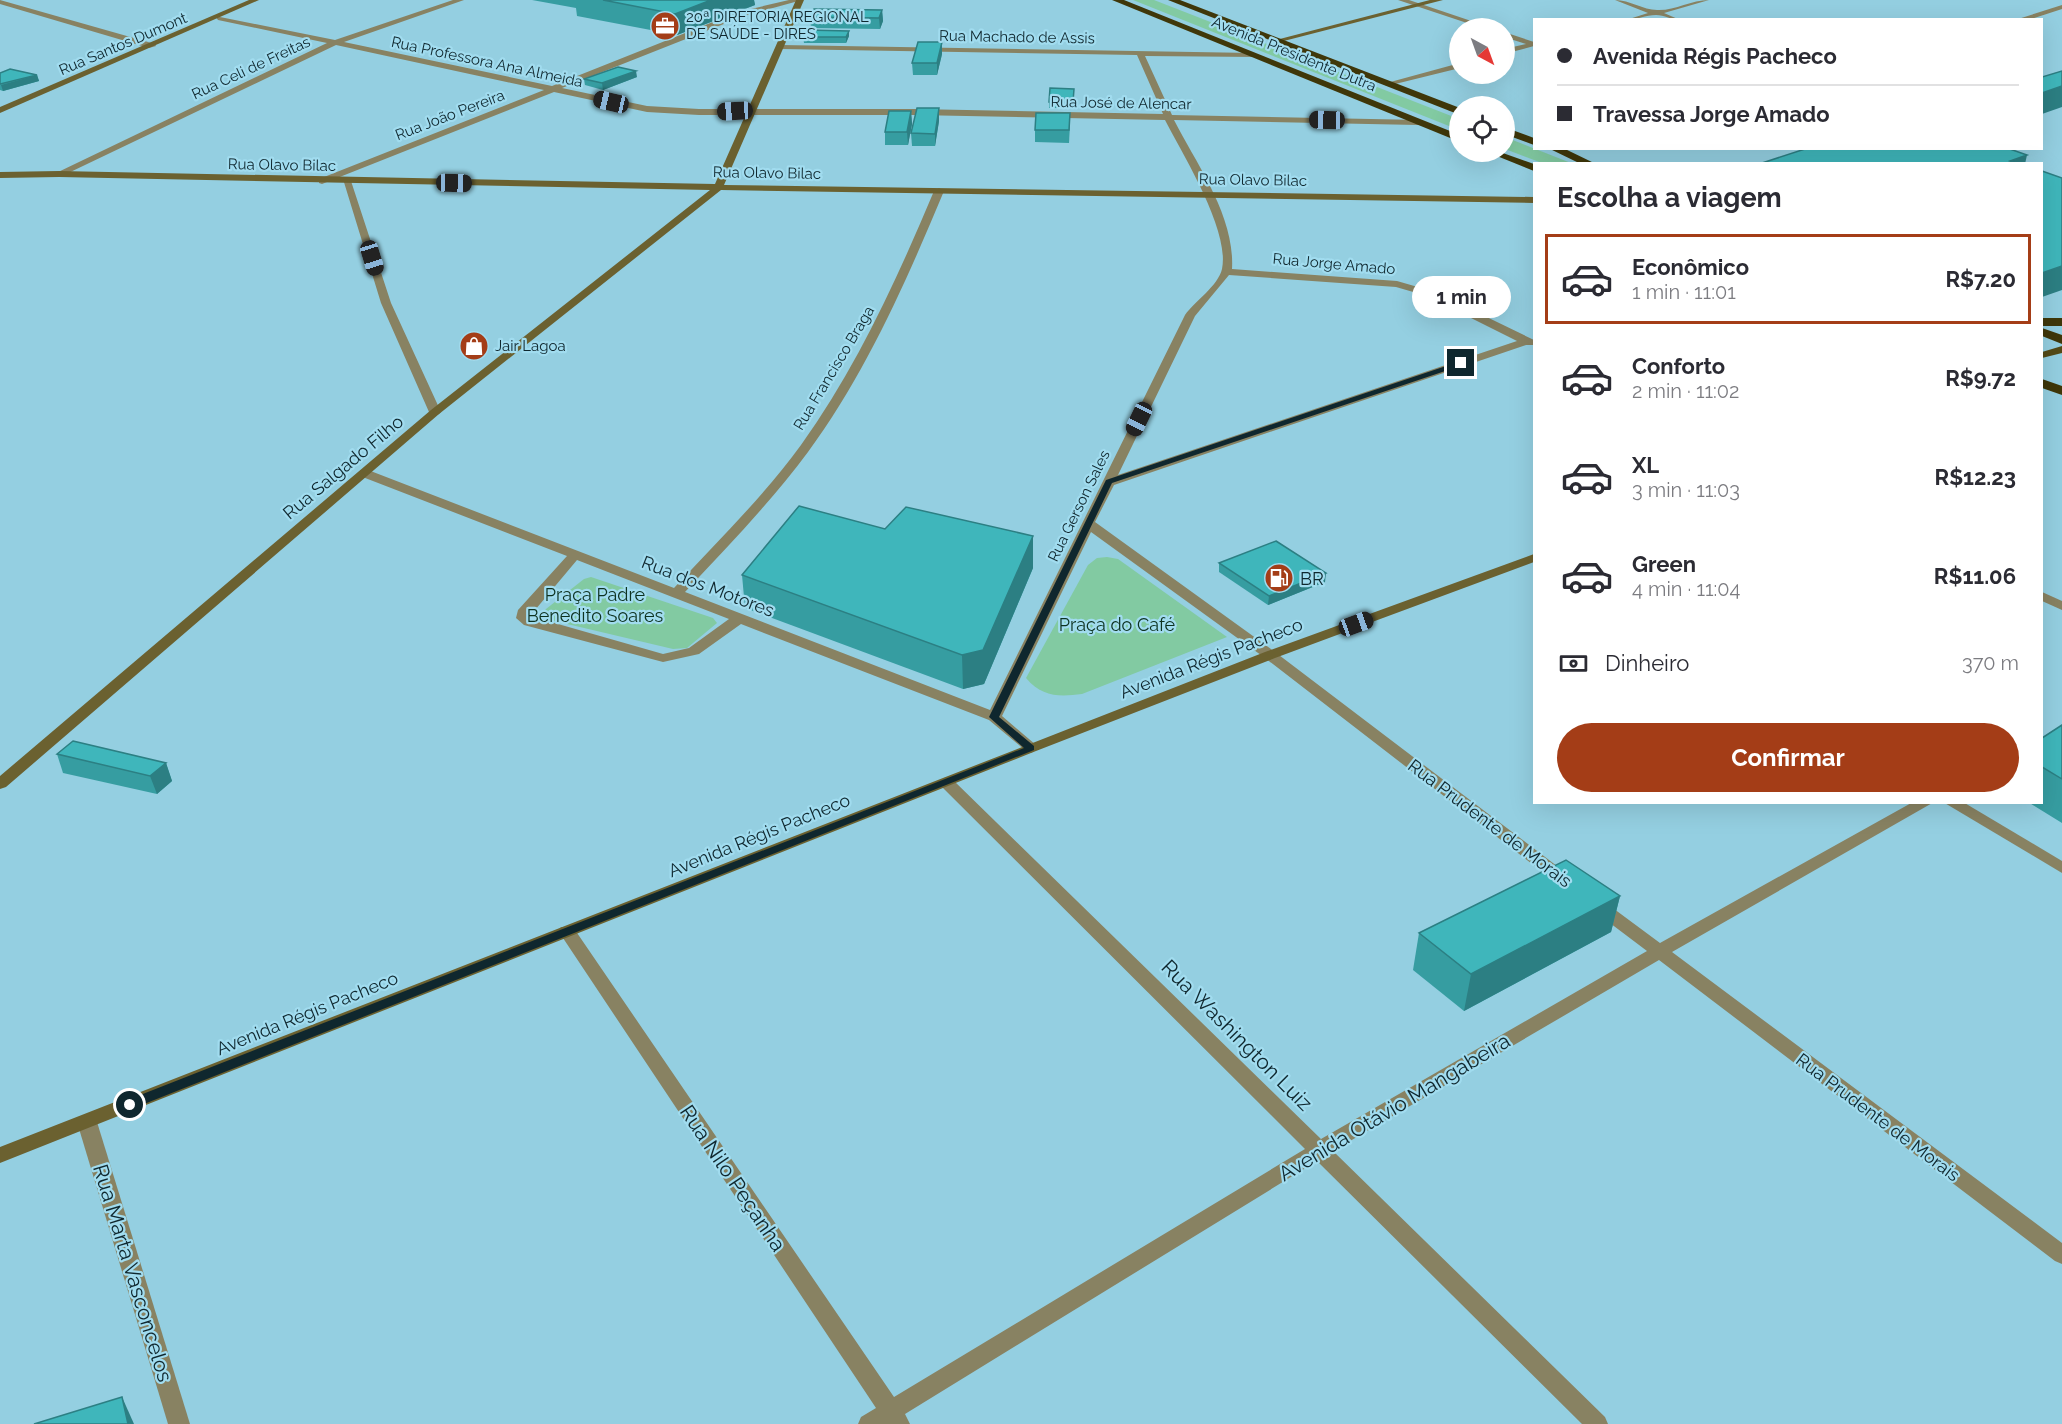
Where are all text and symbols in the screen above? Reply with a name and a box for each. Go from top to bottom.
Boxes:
place label: 20ª DIRETORIA REGIONAL DE SAÚDE - DIRES [686,8,869,43]
street label: Rua Santos Dumont [56,9,190,79]
office icon: 20ª DIRETORIA REGIONAL DE SAÚDE - DIRES [649,10,681,42]
street label: Avenida Presidente Dutra [1209,13,1379,95]
north arrow [1449,18,1515,84]
map controls [1449,18,1515,162]
street label: Rua Machado de Assis [939,27,1095,47]
street label: Rua Celi de Freitas [189,33,313,103]
street label: Rua Professora Ana Almeida [390,33,584,91]
text: Avenida Régis Pacheco [1593,43,1837,69]
street label: Rua João Pereira [393,86,507,144]
car [591,89,631,115]
street label: Rua José de Alencar [1050,93,1192,113]
button: locate [1449,96,1515,162]
car [717,101,753,121]
text: Travessa Jorge Amado [1593,101,1830,127]
car [1309,111,1345,129]
street label: Rua Olavo Bilac [228,155,336,175]
street label: Rua Olavo Bilac [713,163,821,183]
street label: Rua Olavo Bilac [1199,170,1307,190]
car [436,174,472,192]
text: Escolha a viagem [1557,182,1782,213]
car [358,238,386,278]
street label: Rua Jorge Amado [1272,250,1396,278]
icon: car [1560,252,1614,306]
text: Econômico [1632,254,1749,280]
text: R$7.20 [1945,266,2016,292]
callout: 1 min [1412,276,1510,318]
text: 1 min · 11:01 [1632,280,1736,304]
text: 1 min [1436,285,1487,309]
street label: Rua Francisco Braga [790,303,878,433]
shop icon: Jair Lagoa [458,330,490,362]
place label: Jair Lagoa [495,337,566,355]
route end [1447,349,1474,376]
icon: car [1560,351,1614,405]
text: Conforto [1632,353,1725,379]
text: R$9.72 [1945,365,2016,391]
text: 2 min · 11:02 [1632,379,1739,403]
car [1123,399,1155,439]
street label: Rua Salgado Filho [279,410,408,523]
street label: Rua Gerson Sales [1044,447,1114,565]
icon: car [1560,450,1614,504]
text: XL [1632,452,1659,478]
text: R$12.23 [1935,464,2016,490]
text: 3 min · 11:03 [1632,478,1740,502]
icon: car [1560,549,1614,603]
street label: Rua dos Motores [639,551,777,621]
text: Green [1632,551,1696,577]
fuel station icon: BR [1263,562,1295,594]
text: R$11.06 [1934,563,2016,589]
place label: BR [1300,568,1324,589]
text: 4 min · 11:04 [1632,577,1740,601]
park label: Praça Padre Benedito Soares [527,584,664,626]
car [1336,609,1376,639]
street label: Avenida Régis Pacheco [1117,613,1306,703]
park label: Praça do Café [1059,614,1176,635]
icon: cash [1557,647,1590,680]
text: Dinheiro [1605,650,1689,676]
text: 370 m [1962,651,2019,675]
button: Confirmar [1557,723,2019,792]
street label: Rua Prudente de Morais [1404,755,1576,892]
street label: Avenida Régis Pacheco [665,789,853,881]
street label: Rua Washington Luiz [1156,954,1318,1116]
street label: Avenida Régis Pacheco [213,967,401,1059]
street label: Avenida Otávio Mangabeira [1274,1028,1514,1186]
street label: Rua Prudente de Morais [1792,1049,1964,1186]
route start [116,1091,143,1118]
street label: Rua Nilo Peçanha [675,1100,791,1256]
street label: Rua Marta Vasconcelos [88,1161,178,1385]

